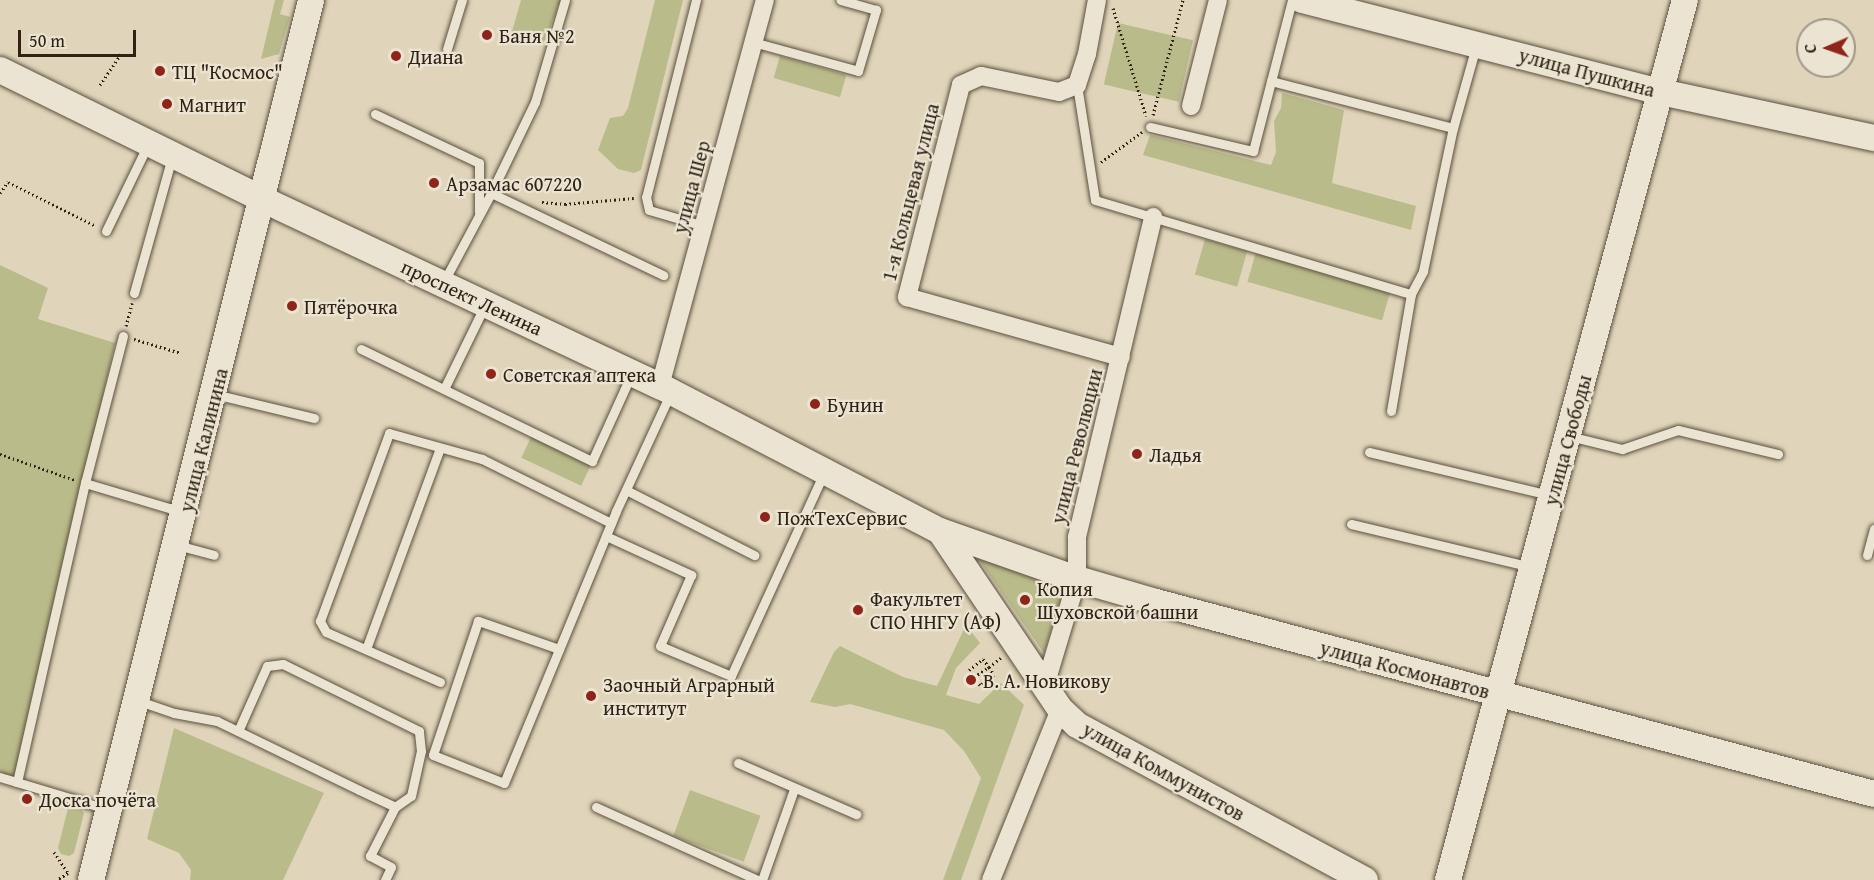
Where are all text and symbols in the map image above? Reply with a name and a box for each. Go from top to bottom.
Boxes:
scale bar [21,18,140,56]
north arrow [1796,18,1856,78]
place label: Баня №2 [499,23,575,47]
text: 50 m [29,27,65,54]
marker: Баня №2 [480,28,494,42]
street label: улица Пушкина [1516,42,1658,102]
place label: Диана [408,44,463,68]
text: С [1798,44,1822,54]
marker: Диана [389,49,403,63]
place label: ТЦ "Космос" [172,59,283,83]
marker: ТЦ "Космос" [153,64,167,78]
place label: Магнит [179,92,246,116]
marker: Магнит [160,97,174,111]
street label: 1-я Кольцевая улица [876,101,944,283]
street label: улица Шер [667,138,715,236]
place label: Арзамас 607220 [446,171,582,195]
marker: Арзамас 607220 [427,176,441,190]
street label: проспект Ленина [398,254,546,340]
place label: Пятёрочка [304,294,398,318]
marker: Пятёрочка [285,299,299,313]
place label: Советская аптека [503,362,656,386]
street label: улица Калинина [173,365,233,515]
street label: улица Революции [1045,366,1107,526]
marker: Советская аптека [484,367,498,381]
street label: улица Свободы [1538,372,1596,508]
place label: Бунин [827,392,884,416]
marker: Бунин [808,397,822,411]
place label: Ладья [1149,442,1202,466]
marker: Ладья [1130,447,1144,461]
place label: ПожТехСервис [777,505,907,529]
marker: ПожТехСервис [758,510,772,524]
place label: Копия Шуховской башни [1037,576,1198,623]
place label: Факультет СПО ННГУ (АФ) [870,586,1001,633]
marker: Копия Шуховской башни [1018,593,1032,607]
marker: Факультет СПО ННГУ (АФ) [851,603,865,617]
street label: улица Космонавтов [1318,635,1492,703]
place label: В. А. Новикову [983,668,1111,692]
place label: Заочный Аграрный институт [603,672,775,719]
marker: В. А. Новикову [964,673,978,687]
marker: Заочный Аграрный институт [584,689,598,703]
street label: улица Коммунистов [1079,716,1249,826]
place label: Доска почёта [39,787,156,811]
marker: Доска почёта [20,792,34,806]

